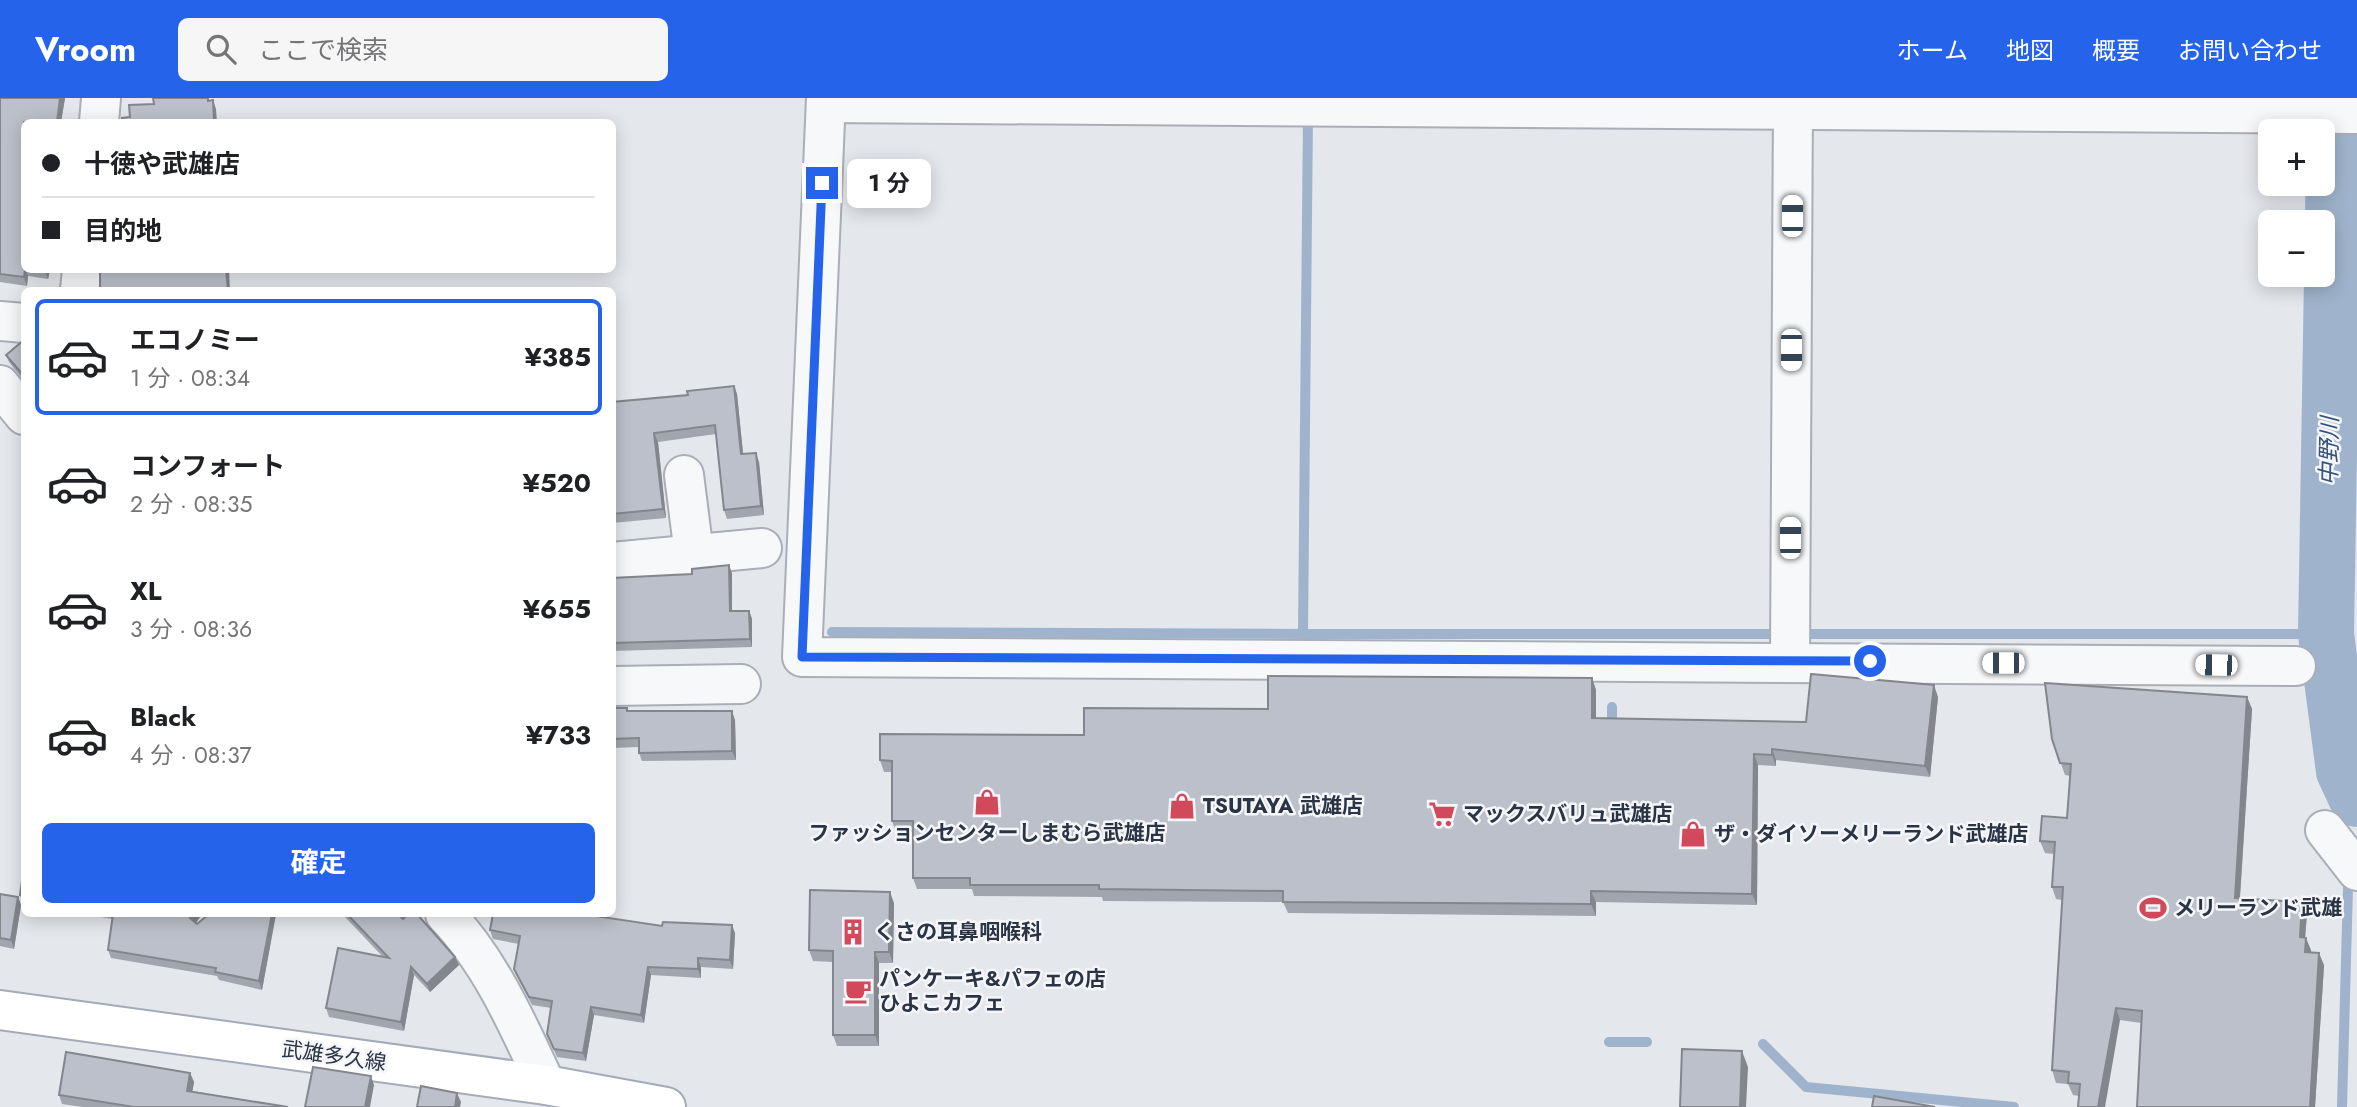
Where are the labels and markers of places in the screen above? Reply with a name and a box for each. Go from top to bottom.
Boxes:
shop icon: ファッションセンターしまむら武雄店 [972,787,1002,817]
shop icon: TSUTAYA 武雄店 [1167,791,1197,821]
place label: TSUTAYA 武雄店 [1203,791,1363,821]
supermarket icon: マックスバリュ武雄店 [1427,799,1457,829]
place label: マックスバリュ武雄店 [1463,799,1672,829]
place label: ファッションセンターしまむら武雄店 [809,818,1166,848]
shop icon: ザ・ダイソーメリーランド武雄店 [1678,819,1708,849]
place label: ザ・ダイソーメリーランド武雄店 [1714,819,2028,849]
sports icon: メリーランド武雄 [2138,893,2168,923]
place label: メリーランド武雄 [2174,893,2342,923]
building icon: くさの耳鼻咽喉科 [838,917,868,947]
place label: くさの耳鼻咽喉科 [874,917,1042,947]
place label: パンケーキ&パフェの店 ひよこカフェ [879,964,1106,1018]
cafe icon: パンケーキ&パフェの店 ひよこカフェ [843,976,873,1006]

